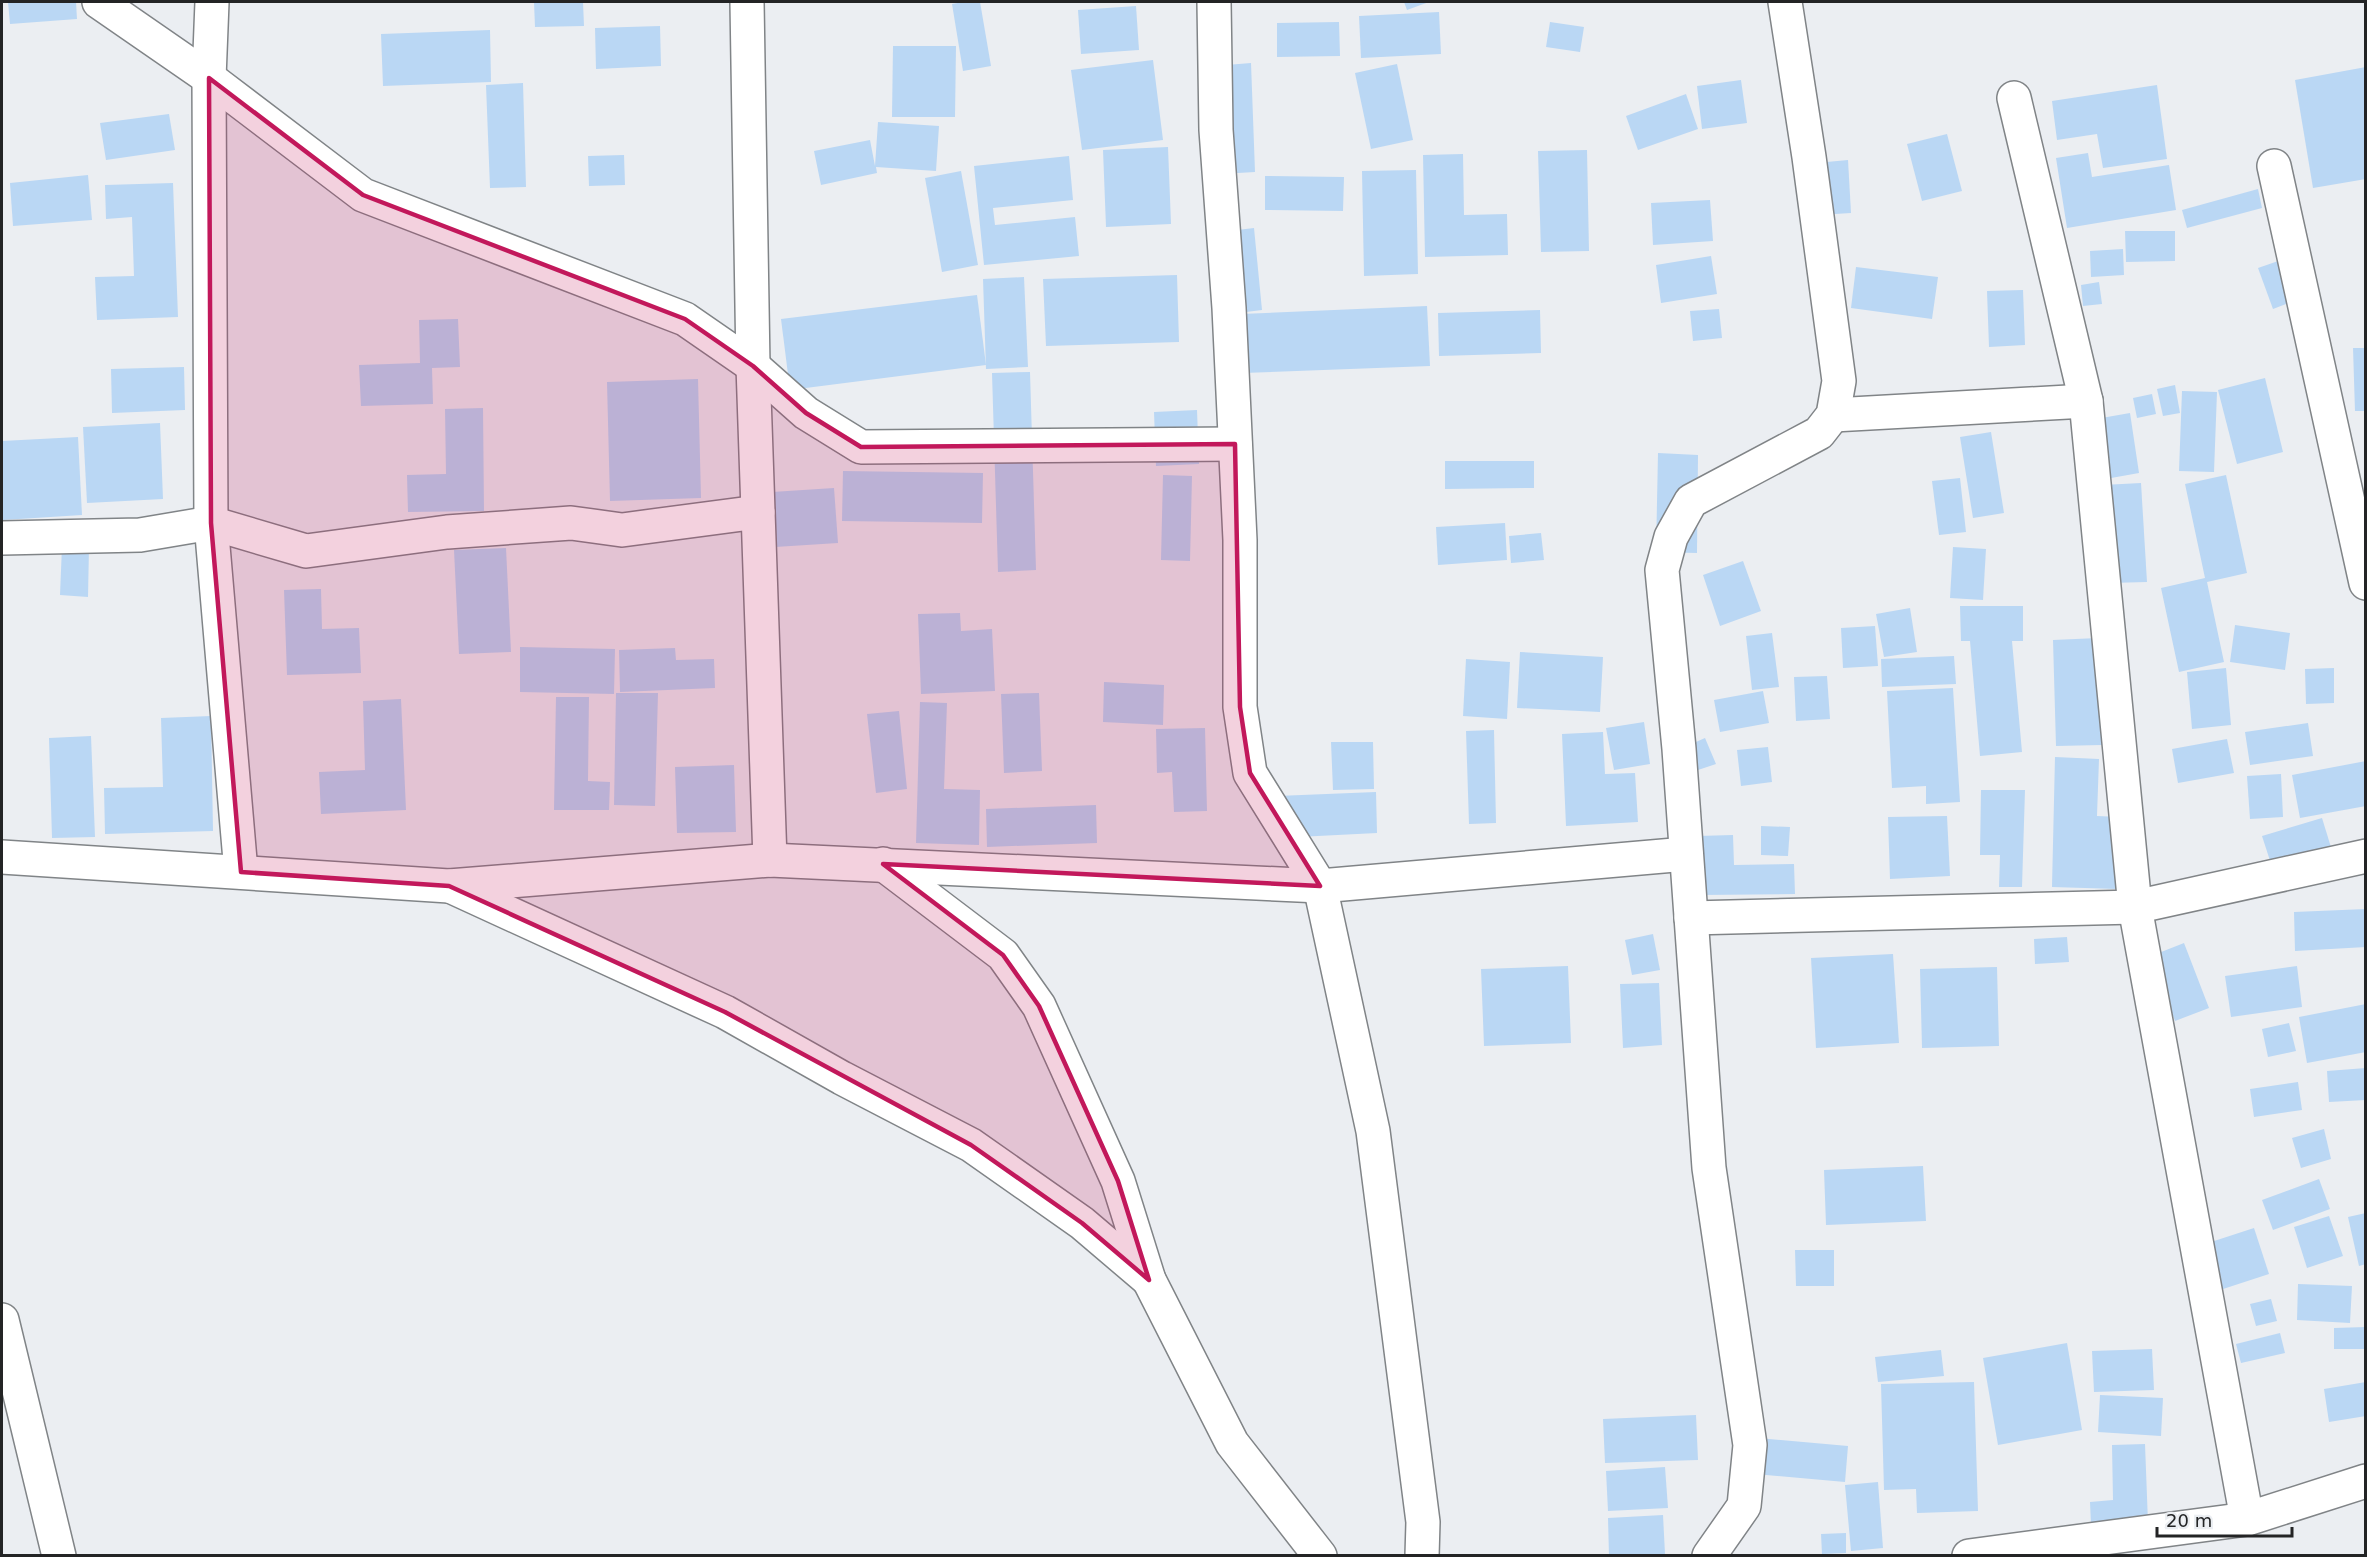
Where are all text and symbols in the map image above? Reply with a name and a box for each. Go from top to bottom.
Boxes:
scale bar [2157,1500,2292,1538]
text: 20 m [2166,1510,2212,1531]

